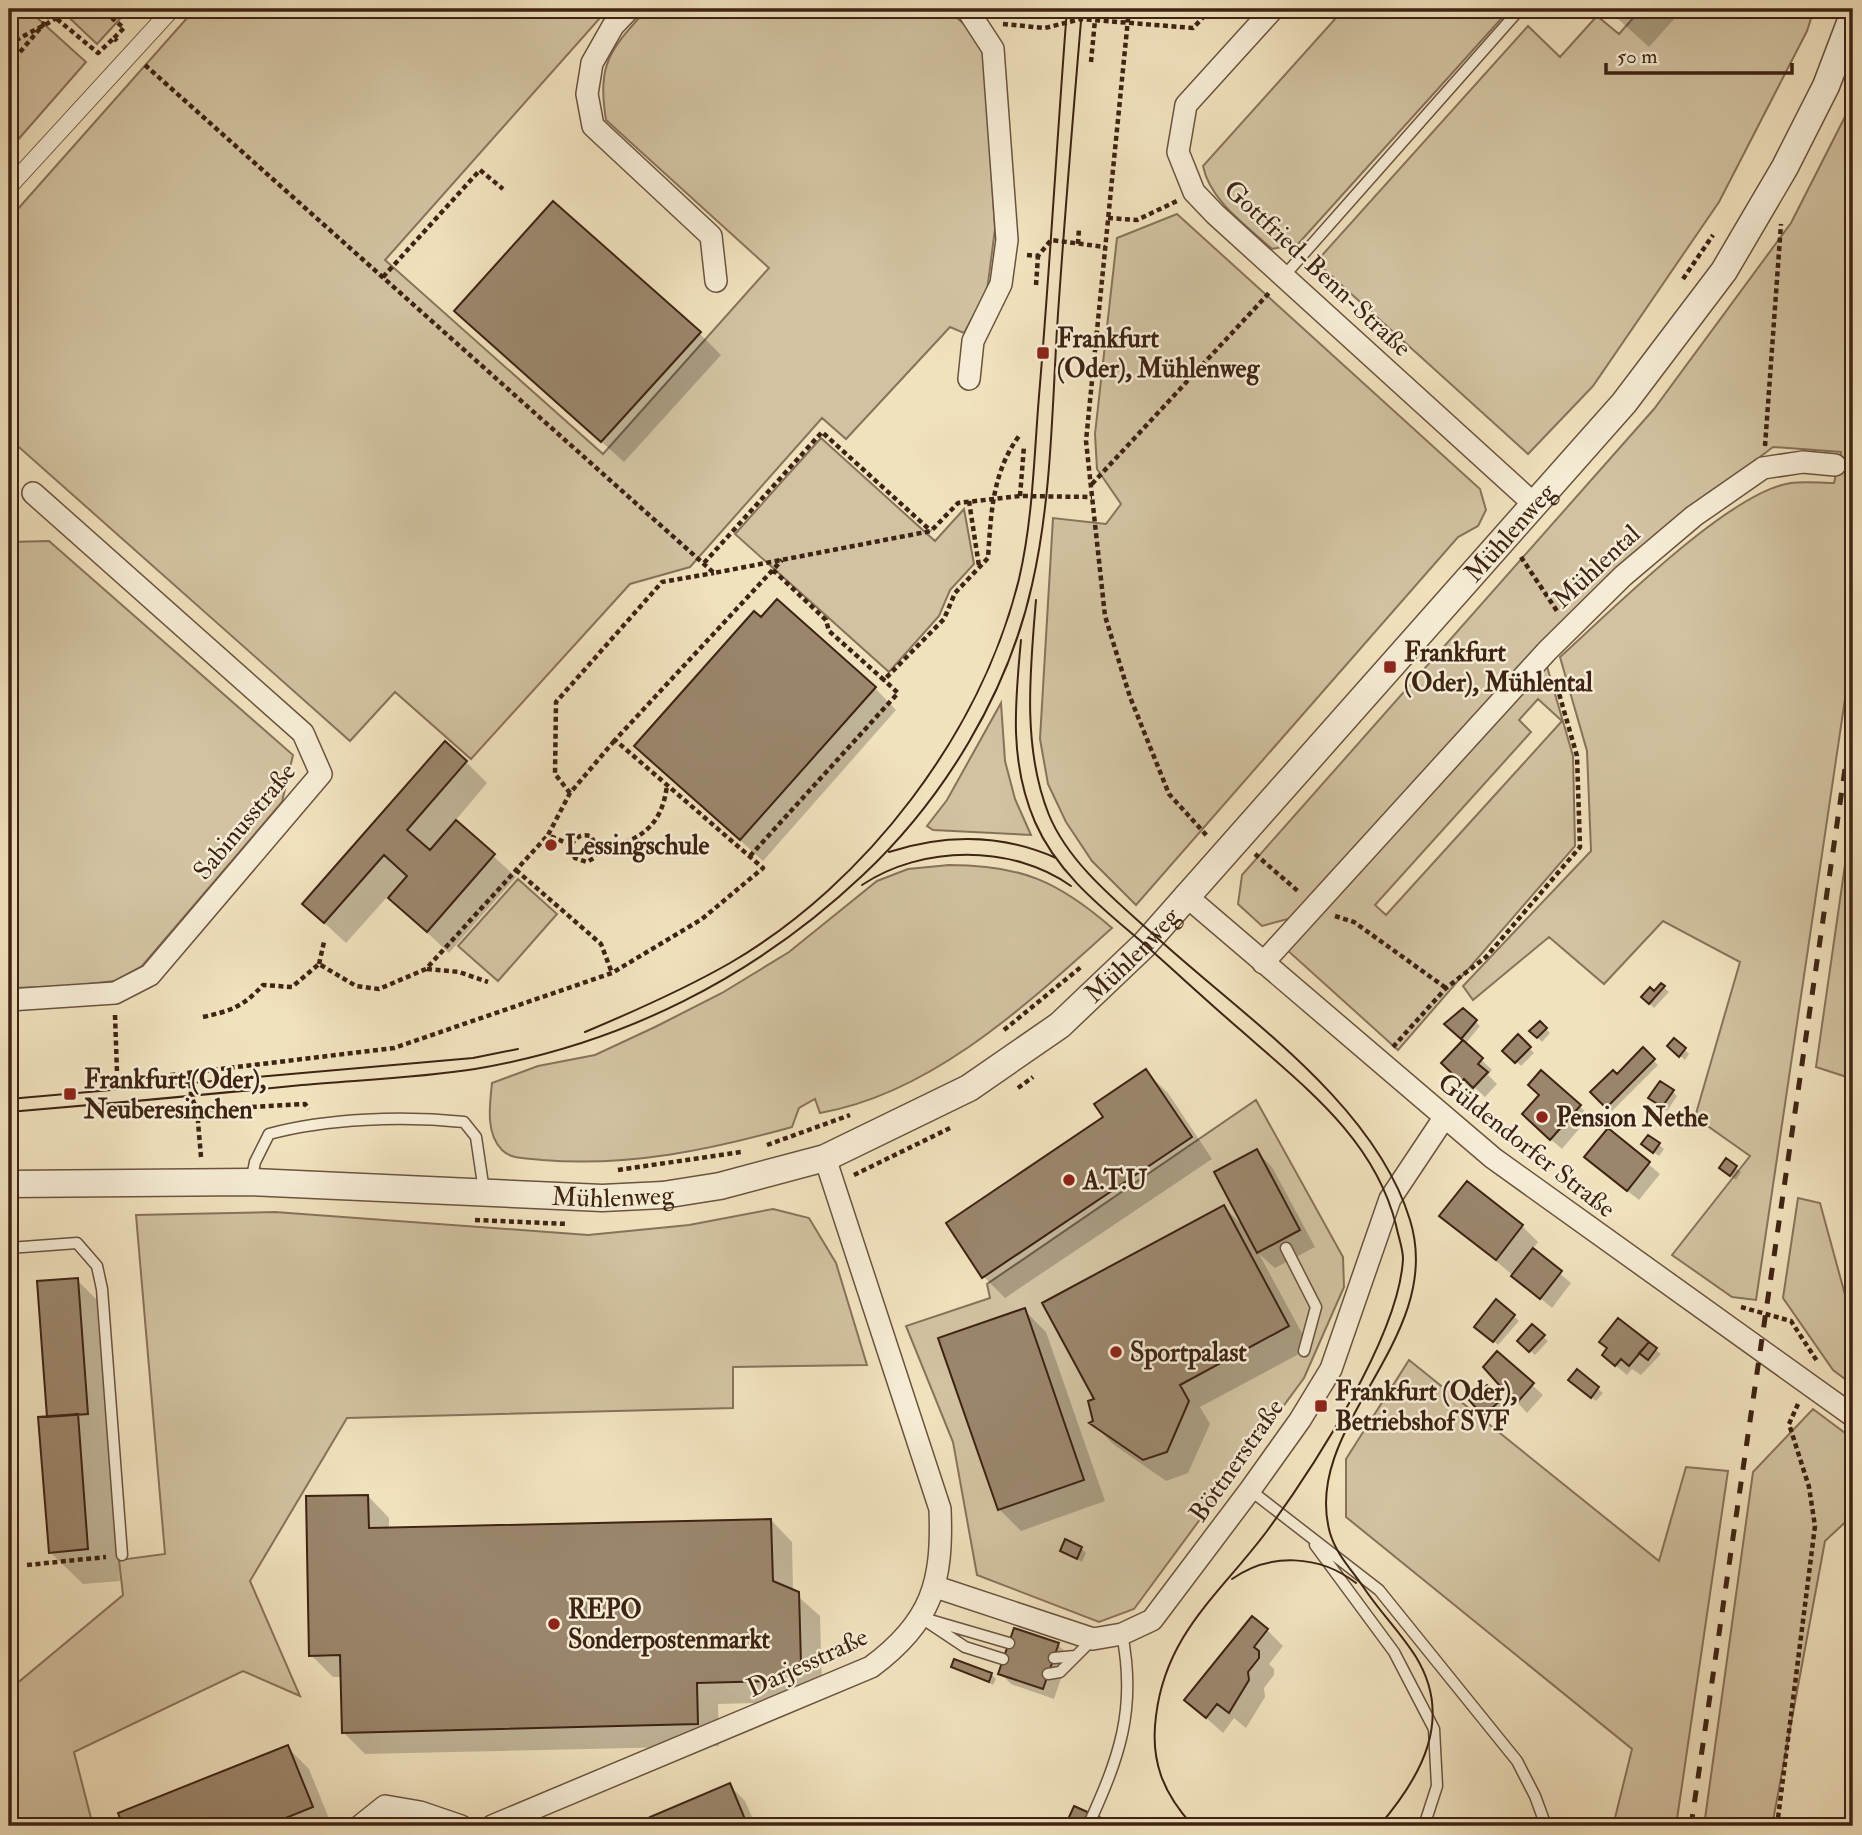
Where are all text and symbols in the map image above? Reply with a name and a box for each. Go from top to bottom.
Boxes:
scale bar [1606,32,1792,76]
text: 50 m [1617,43,1658,70]
street label: Gottfried-Benn-Straße [1217,174,1418,364]
place label: Frankfurt (Oder), Mühlenweg [1057,323,1260,386]
marker: Frankfurt (Oder), Mühlenweg [1035,345,1051,361]
street label: Mühlenweg [1458,476,1564,589]
street label: Mühlental [1546,518,1647,615]
place label: Frankfurt (Oder), Mühlental [1404,637,1593,699]
marker: Frankfurt (Oder), Mühlental [1382,659,1398,675]
street label: Sabinusstraße [187,757,303,887]
place label: Lessingschule [565,830,710,863]
marker: Lessingschule [543,837,559,853]
street label: Mühlenweg [1078,900,1188,1010]
place label: Frankfurt (Oder), Neuberesinchen [83,1064,266,1126]
street label: Güldendorfer Straße [1431,1067,1622,1225]
marker: Frankfurt (Oder), Neuberesinchen [62,1086,78,1102]
place label: Pension Nethe [1556,1102,1709,1134]
marker: Pension Nethe [1534,1109,1550,1125]
place label: A.T.U [1082,1165,1148,1197]
marker: A.T.U [1061,1172,1077,1188]
street label: Mühlenweg [551,1178,677,1215]
place label: Sportpalast [1130,1337,1247,1370]
marker: Sportpalast [1108,1344,1124,1360]
place label: Frankfurt (Oder), Betriebshof SVF [1335,1376,1517,1438]
street label: Böttnerstraße [1183,1393,1291,1528]
marker: Frankfurt (Oder), Betriebshof SVF [1313,1398,1329,1414]
place label: REPO Sonderpostenmarkt [568,1594,771,1657]
marker: REPO Sonderpostenmarkt [546,1616,562,1632]
street label: Darjesstraße [742,1621,873,1705]

